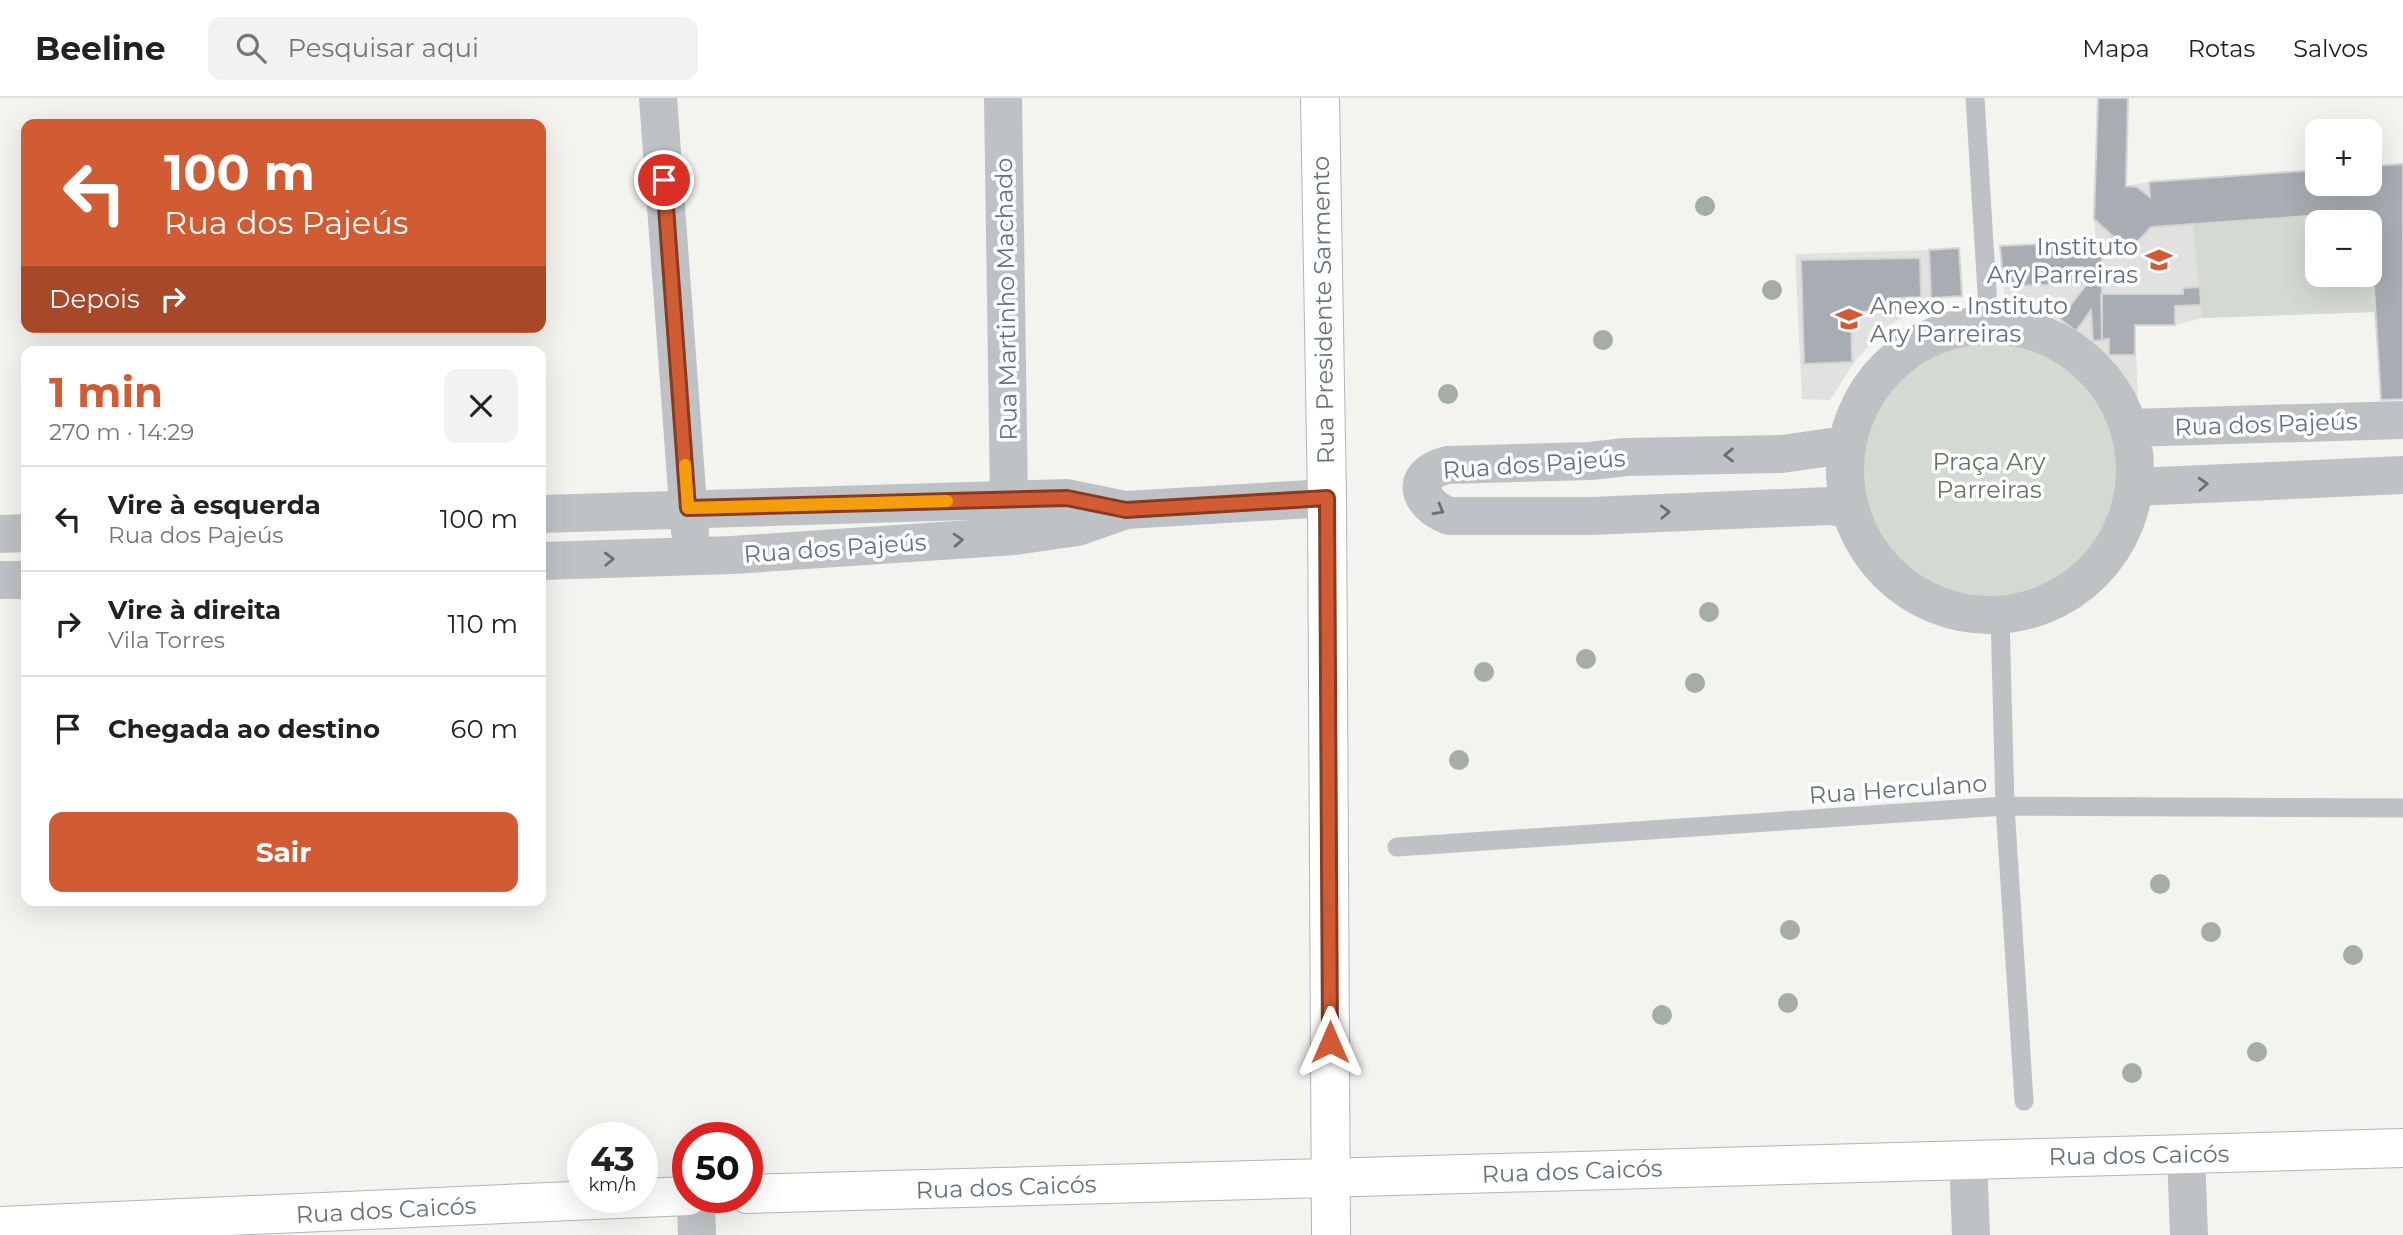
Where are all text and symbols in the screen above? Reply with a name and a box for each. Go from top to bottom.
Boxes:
search box [208,17,698,80]
text: Beeline [35,28,166,68]
icon: search [232,29,270,67]
text: Pesquisar aqui [288,32,479,64]
text: Mapa [2082,34,2150,63]
text: Rotas [2188,34,2255,63]
text: Salvos [2293,34,2368,63]
map controls [2305,119,2382,287]
button: + [2305,119,2382,196]
text: 100 m [164,143,315,202]
icon: left [49,147,140,238]
pin [634,150,694,210]
street label: Rua Presidente Sarmento [1306,155,1340,465]
street label: Rua Martinho Machado [989,157,1023,441]
icon: arrive [645,161,683,199]
text: Rua dos Pajeús [164,203,408,242]
button: − [2305,210,2382,287]
place label: Instituto Ary Parreiras [1987,232,2138,289]
school or university icon: Instituto Ary Parreiras [2144,245,2174,275]
icon: right [154,280,192,318]
text: Depois [49,283,140,315]
place label: Anexo - Instituto Ary Parreiras [1870,291,2068,348]
school or university icon: Anexo - Instituto Ary Parreiras [1834,304,1864,334]
text: 1 min [49,366,163,418]
button: close [444,369,518,443]
street label: Rua dos Pajeús [2174,406,2358,442]
text: 270 m · 14:29 [49,418,194,446]
street label: Rua dos Pajeús [1442,443,1626,485]
one-way arrow [1723,447,1734,463]
park label: Praça Ary Parreiras [1932,447,2046,504]
one-way arrow [2198,477,2209,492]
text: Vire à esquerda [108,489,321,521]
icon: left [49,500,87,538]
one-way arrow [1432,502,1445,515]
text: 100 m [440,503,518,535]
one-way arrow [1660,505,1671,520]
text: Rua dos Pajeús [108,521,284,549]
street label: Rua dos Pajeús [743,527,927,569]
one-way arrow [953,533,964,548]
one-way arrow [604,551,615,567]
text: Vire à direita [108,594,281,626]
icon: right [49,605,87,643]
text: 110 m [448,608,518,640]
text: Vila Torres [108,626,225,654]
icon: arrive [49,710,87,748]
text: Chegada ao destino [108,713,380,745]
text: 60 m [451,713,518,745]
street label: Rua Herculano [1808,768,1988,810]
button: Sair [49,812,518,892]
position arrow [1293,1005,1367,1079]
speed limit sign: 50 [672,1122,763,1213]
text: 43 [590,1137,635,1180]
street label: Rua dos Caicós [2048,1139,2230,1171]
street label: Rua dos Caicós [1481,1153,1663,1189]
street label: Rua dos Caicós [915,1169,1097,1205]
text: km/h [588,1174,637,1196]
street label: Rua dos Caicós [295,1191,477,1229]

